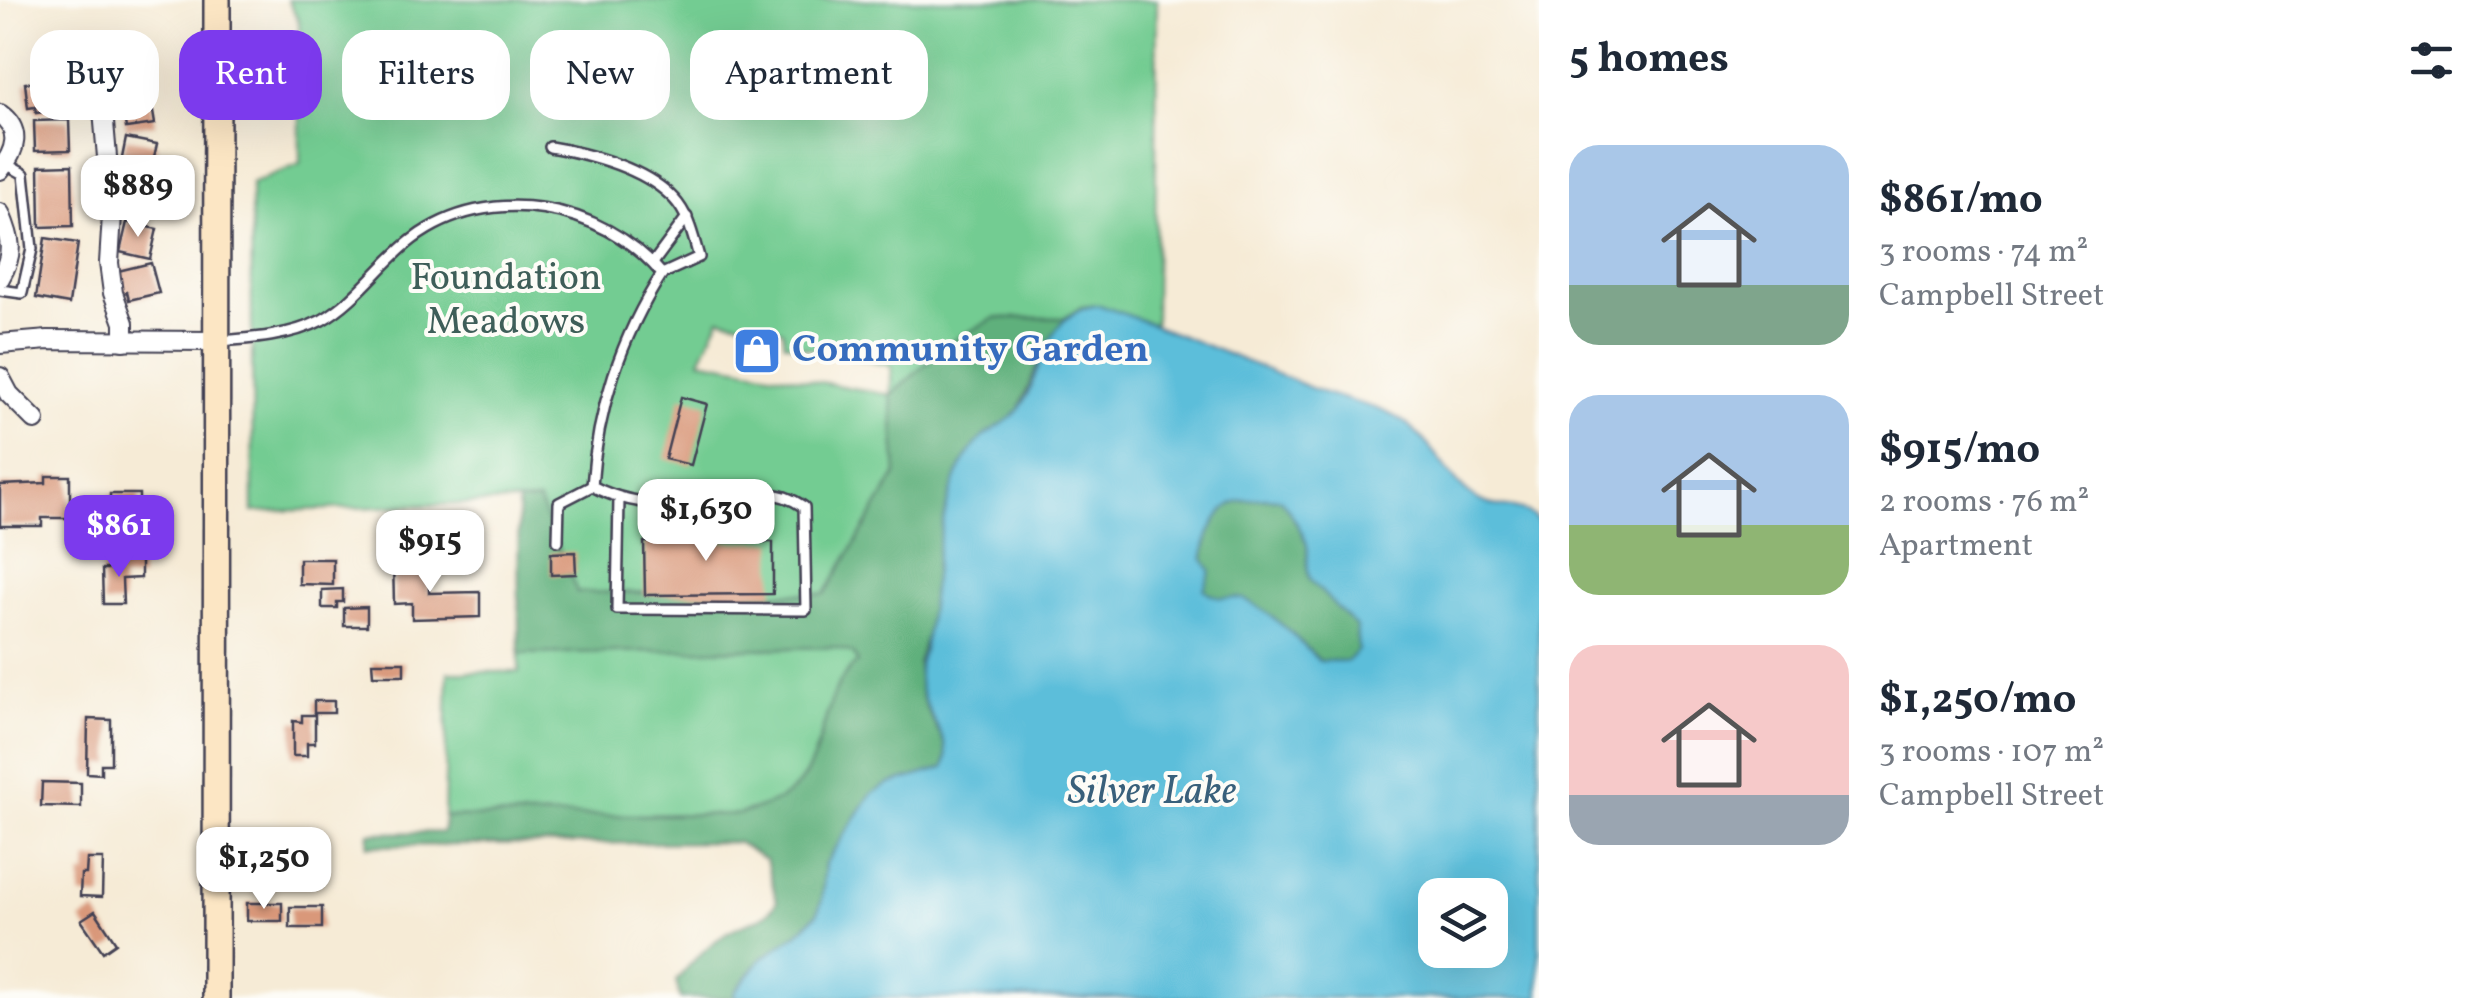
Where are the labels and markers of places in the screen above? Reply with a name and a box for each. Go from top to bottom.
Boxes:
pin: $889 [79,155,197,240]
shop icon: Community Garden [731,325,783,377]
place label: Community Garden [792,325,1149,378]
pin: $1,630 [625,479,787,564]
pin: $861 [60,495,178,580]
pin: $915 [371,510,489,595]
pin: $1,250 [183,827,345,912]

